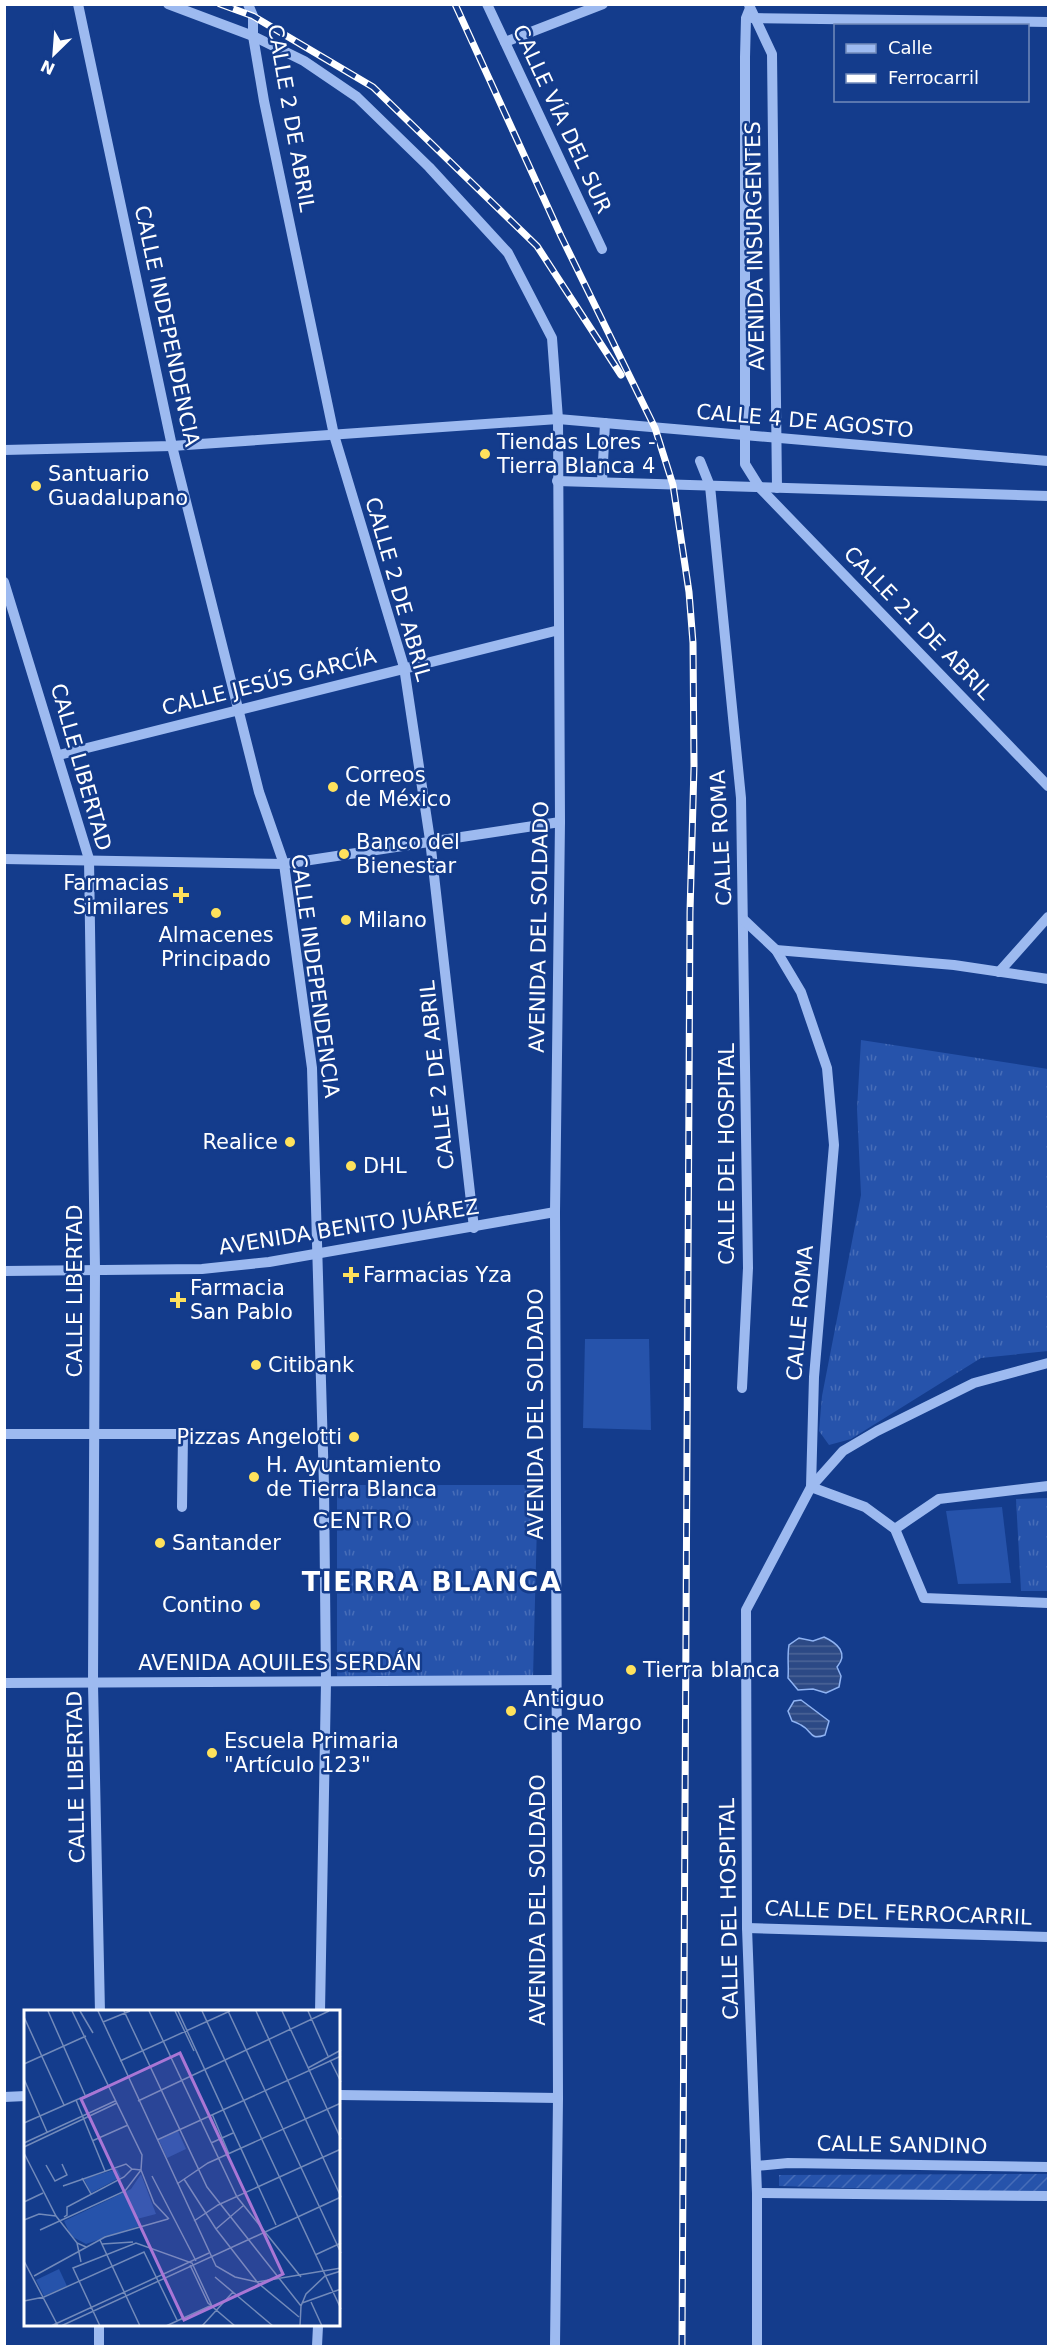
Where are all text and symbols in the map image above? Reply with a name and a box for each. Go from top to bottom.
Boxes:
street label: CALLE VÍA DEL SUR [508,21,617,217]
street label: CALLE 2 DE ABRIL [263,22,319,214]
north arrow [24,24,84,84]
legend [834,24,1029,102]
text: Calle [888,37,933,58]
text: N [38,56,58,79]
text: Ferrocarril [888,67,979,88]
street label: AVENIDA INSURGENTES [741,121,769,371]
street label: CALLE INDEPENDENCIA [130,203,204,449]
street label: CALLE 4 DE AGOSTO [695,400,915,442]
place label: Tiendas Lores - Tierra Blanca 4 [496,430,656,478]
marker: Tiendas Lores - Tierra Blanca 4 [478,447,492,461]
place label: Santuario Guadalupano [48,462,188,510]
marker: Santuario Guadalupano [29,479,43,493]
street label: CALLE 2 DE ABRIL [360,494,436,684]
street label: CALLE 21 DE ABRIL [839,542,997,705]
street label: CALLE JESÚS GARCÍA [159,643,379,720]
street label: CALLE LIBERTAD [46,681,116,853]
place label: Correos de México [345,763,451,811]
street label: CALLE ROMA [705,769,737,907]
marker: Correos de México [326,780,340,794]
street label: AVENIDA DEL SOLDADO [525,801,553,1053]
place label: Banco del Bienestar [356,830,460,878]
marker: Banco del Bienestar [337,847,351,861]
street label: CALLE INDEPENDENCIA [286,853,344,1100]
place label: Farmacias Similares [63,871,169,919]
marker: Farmacias Similares [174,888,188,902]
marker: Almacenes Principado [209,906,223,920]
place label: Milano [358,908,427,932]
marker: Milano [339,913,353,927]
place label: Almacenes Principado [158,923,274,971]
street label: CALLE 2 DE ABRIL [415,979,459,1171]
street label: CALLE DEL HOSPITAL [715,1043,739,1265]
place label: Realice [202,1130,278,1154]
marker: Realice [283,1135,297,1149]
place label: DHL [363,1154,407,1178]
marker: DHL [344,1159,358,1173]
street label: AVENIDA BENITO JUÁREZ [217,1194,481,1259]
street label: CALLE LIBERTAD [63,1205,87,1377]
street label: CALLE ROMA [782,1244,818,1382]
place label: Farmacias Yza [363,1263,512,1287]
marker: Farmacias Yza [344,1268,358,1282]
place label: Farmacia San Pablo [190,1276,293,1324]
street label: AVENIDA DEL SOLDADO [524,1288,548,1540]
marker: Farmacia San Pablo [171,1293,185,1307]
place label: Citibank [268,1353,355,1377]
marker: Citibank [249,1358,263,1372]
place label: Pizzas Angelotti [177,1425,342,1449]
marker: Pizzas Angelotti [347,1430,361,1444]
place label: H. Ayuntamiento de Tierra Blanca [266,1453,441,1501]
marker: H. Ayuntamiento de Tierra Blanca [247,1470,261,1484]
district label: CENTRO [313,1508,413,1533]
place label: Santander [172,1531,281,1555]
marker: Santander [153,1536,167,1550]
district label: TIERRA BLANCA [302,1566,562,1597]
place label: Contino [162,1593,243,1617]
marker: Contino [248,1598,262,1612]
street label: AVENIDA AQUILES SERDÁN [138,1650,422,1675]
place label: Tierra blanca [642,1658,780,1682]
marker: Tierra blanca [624,1663,638,1677]
place label: Antiguo Cine Margo [523,1687,642,1735]
street label: CALLE LIBERTAD [62,1690,90,1864]
marker: Antiguo Cine Margo [504,1704,518,1718]
place label: Escuela Primaria "Artículo 123" [224,1729,399,1777]
marker: Escuela Primaria "Artículo 123" [205,1746,219,1760]
street label: AVENIDA DEL SOLDADO [526,1774,550,2026]
street label: CALLE DEL HOSPITAL [715,1798,743,2020]
street label: CALLE DEL FERROCARRIL [764,1896,1032,1930]
inset map [24,2010,340,2327]
street label: CALLE SANDINO [816,2132,988,2158]

